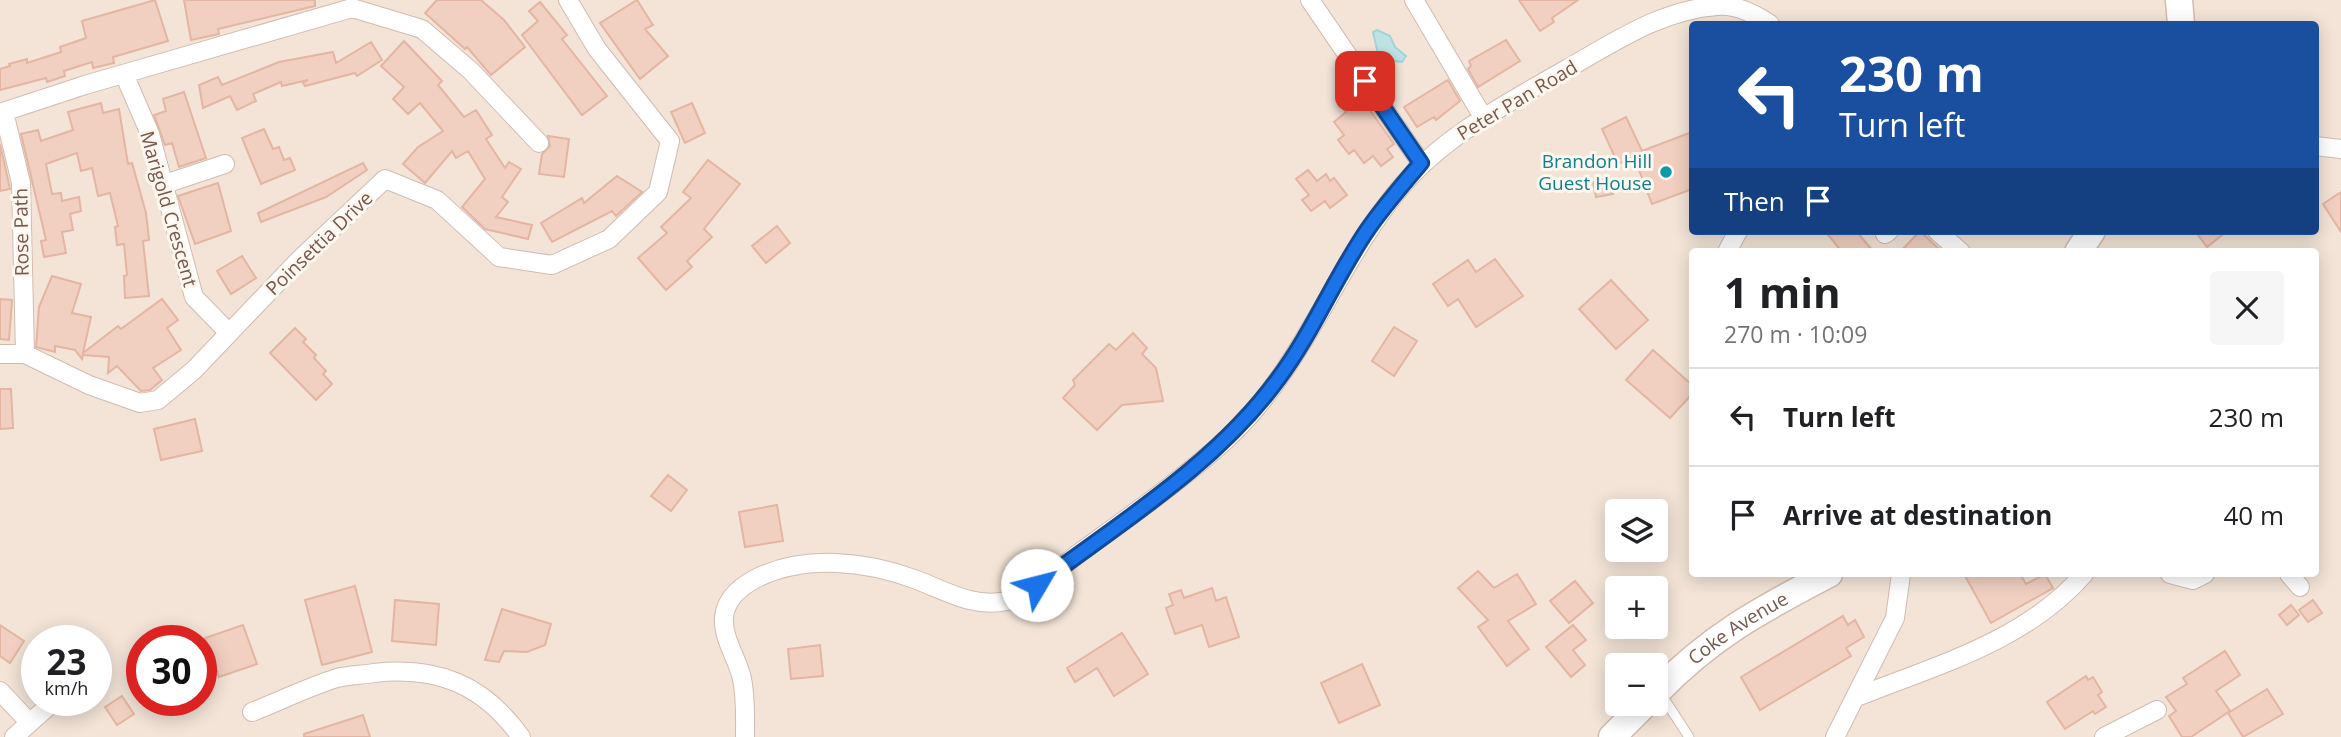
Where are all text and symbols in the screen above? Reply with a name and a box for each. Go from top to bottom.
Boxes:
text: 230 m [1839,40,1984,106]
icon: left [1724,49,1815,140]
pin [1335,51,1395,111]
street label: Peter Pan Road [1452,54,1582,146]
icon: arrive [1346,62,1384,100]
text: Turn left [1839,103,1965,146]
street label: Marigold Crescent [134,128,204,290]
place label: Brandon Hill Guest House [1538,148,1652,196]
marker: Brandon Hill Guest House [1658,164,1674,180]
icon: arrive [1799,182,1837,220]
text: Then [1724,183,1785,219]
street label: Poinsettia Drive [260,185,378,301]
street label: Rose Path [7,188,35,276]
text: 1 min [1724,263,1841,320]
button: close [2210,271,2284,345]
text: 270 m · 10:09 [1724,318,1867,350]
icon: left [1724,398,1762,436]
text: Turn left [1783,399,1895,435]
text: 230 m [2209,399,2284,435]
icon: arrive [1724,496,1762,534]
text: Arrive at destination [1783,497,2052,533]
text: 40 m [2223,497,2284,533]
map controls [1605,499,1668,716]
button: layers [1605,499,1668,562]
position arrow [1000,548,1074,622]
button: + [1605,576,1668,639]
street label: Coke Avenue [1682,585,1792,670]
speed limit sign: 30 [126,625,217,716]
text: 23 [46,638,87,685]
button: − [1605,653,1668,716]
text: km/h [45,676,88,700]

